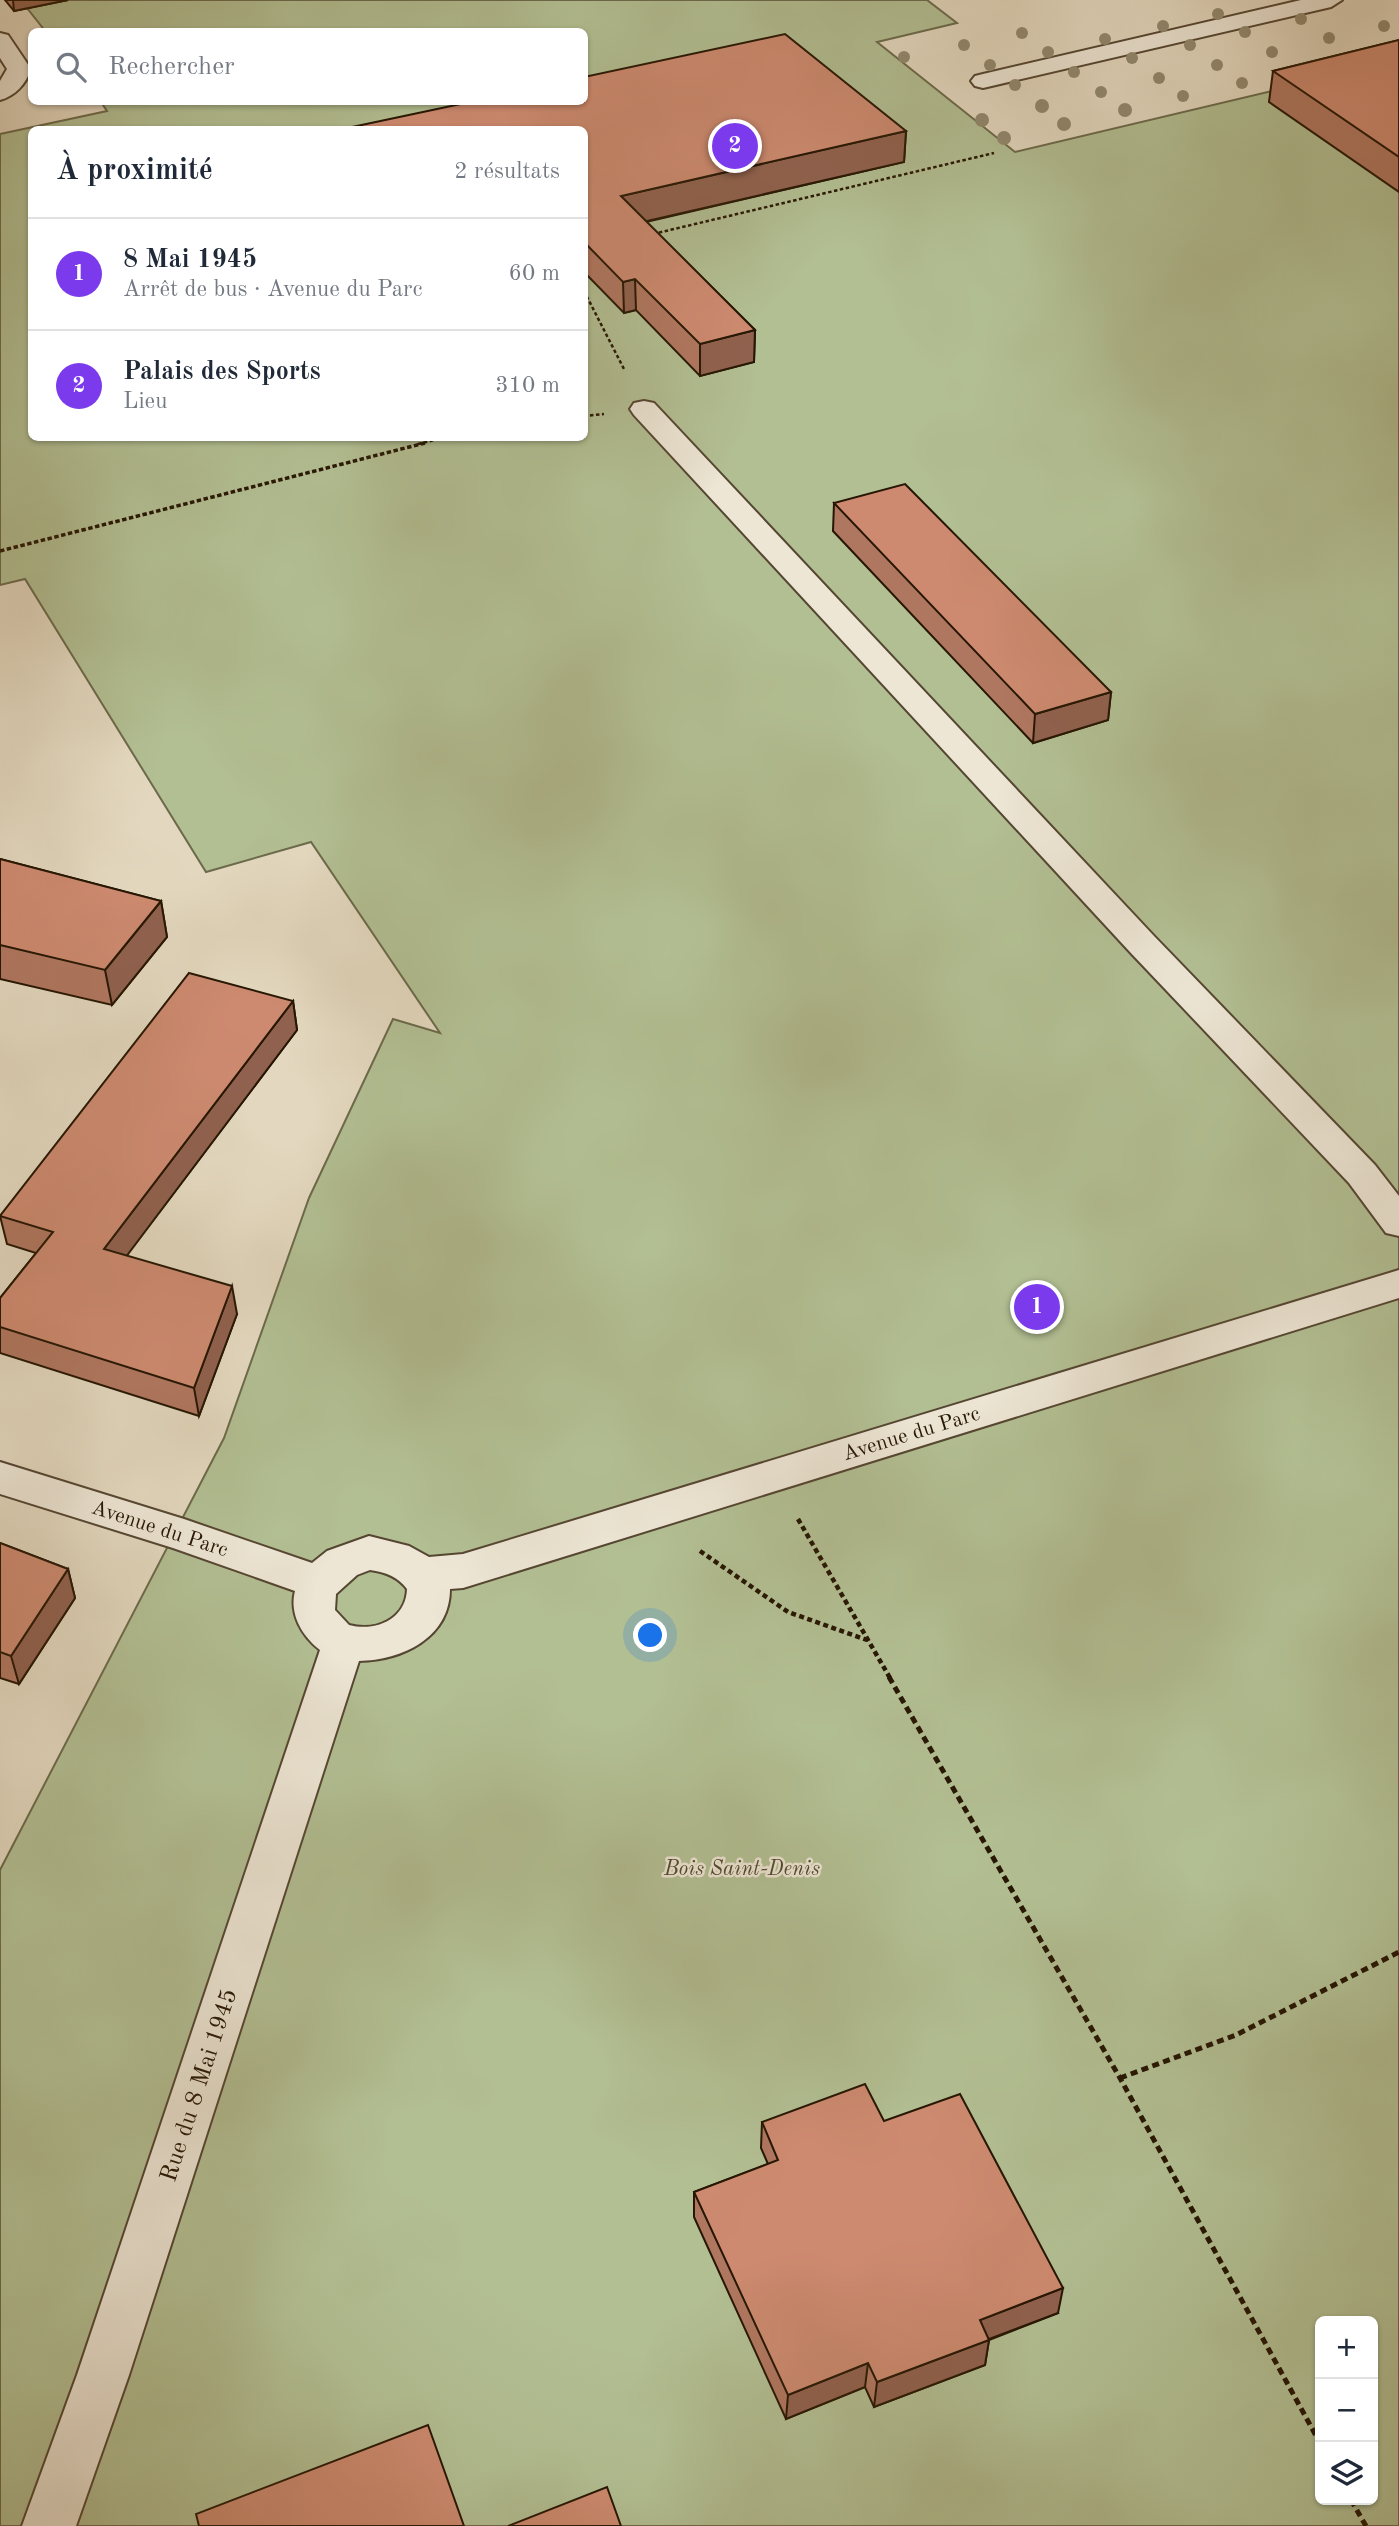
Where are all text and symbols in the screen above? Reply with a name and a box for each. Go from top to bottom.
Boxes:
search box [28,28,588,105]
icon: search [52,48,90,86]
text: Rechercher [108,54,235,80]
pin: 2 [712,120,758,172]
text: À proximité [56,156,213,186]
text: 2 résultats [454,160,560,183]
text: 8 Mai 1945 [123,247,257,273]
text: 1 [72,262,86,285]
text: 60 m [509,262,560,285]
text: Arrêt de bus · Avenue du Parc [123,278,423,301]
text: Palais des Sports [123,359,321,385]
text: 2 [72,374,86,397]
text: 310 m [495,374,560,397]
text: Lieu [123,390,167,413]
pin: 1 [1014,1281,1060,1333]
street label: Avenue du Parc [840,1404,982,1465]
street label: Avenue du Parc [89,1497,230,1561]
your location [633,1618,667,1652]
park label: Bois Saint-Denis [663,1859,820,1880]
street label: Rue du 8 Mai 1945 [157,1986,242,2185]
map controls [1315,2316,1378,2505]
button: + [1315,2316,1378,2379]
button: − [1315,2379,1378,2442]
button: layers [1315,2442,1378,2505]

